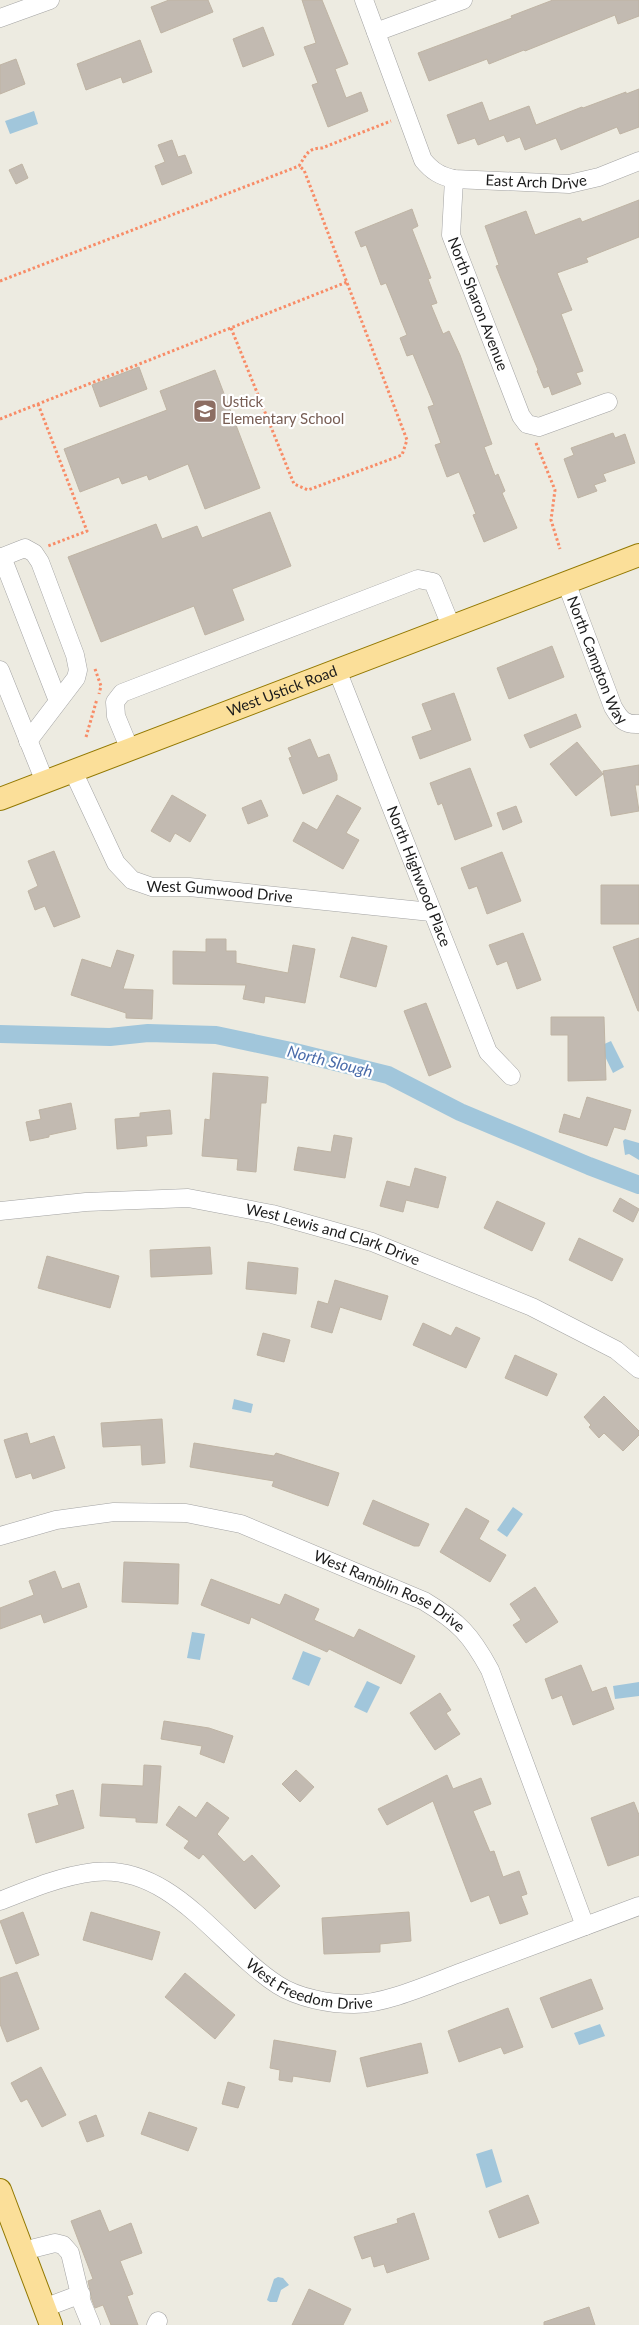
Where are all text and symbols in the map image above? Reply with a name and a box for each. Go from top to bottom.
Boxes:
street label: East Arch Drive [485,170,588,192]
street label: North Sharon Avenue [445,234,513,373]
place label: Ustick Elementary School [222,392,344,427]
school or university icon: Ustick Elementary School [192,398,218,424]
street label: North Campton Way [564,593,631,728]
street label: West Ustick Road [224,661,340,720]
street label: North Highwood Place [384,803,455,949]
street label: West Gumwood Drive [147,877,294,906]
water label: North Slough [285,1041,375,1080]
street label: West Lewis and Clark Drive [244,1199,423,1268]
street label: West Ramblin Rose Drive [311,1546,469,1635]
street label: West Freedom Drive [243,1954,374,2012]

